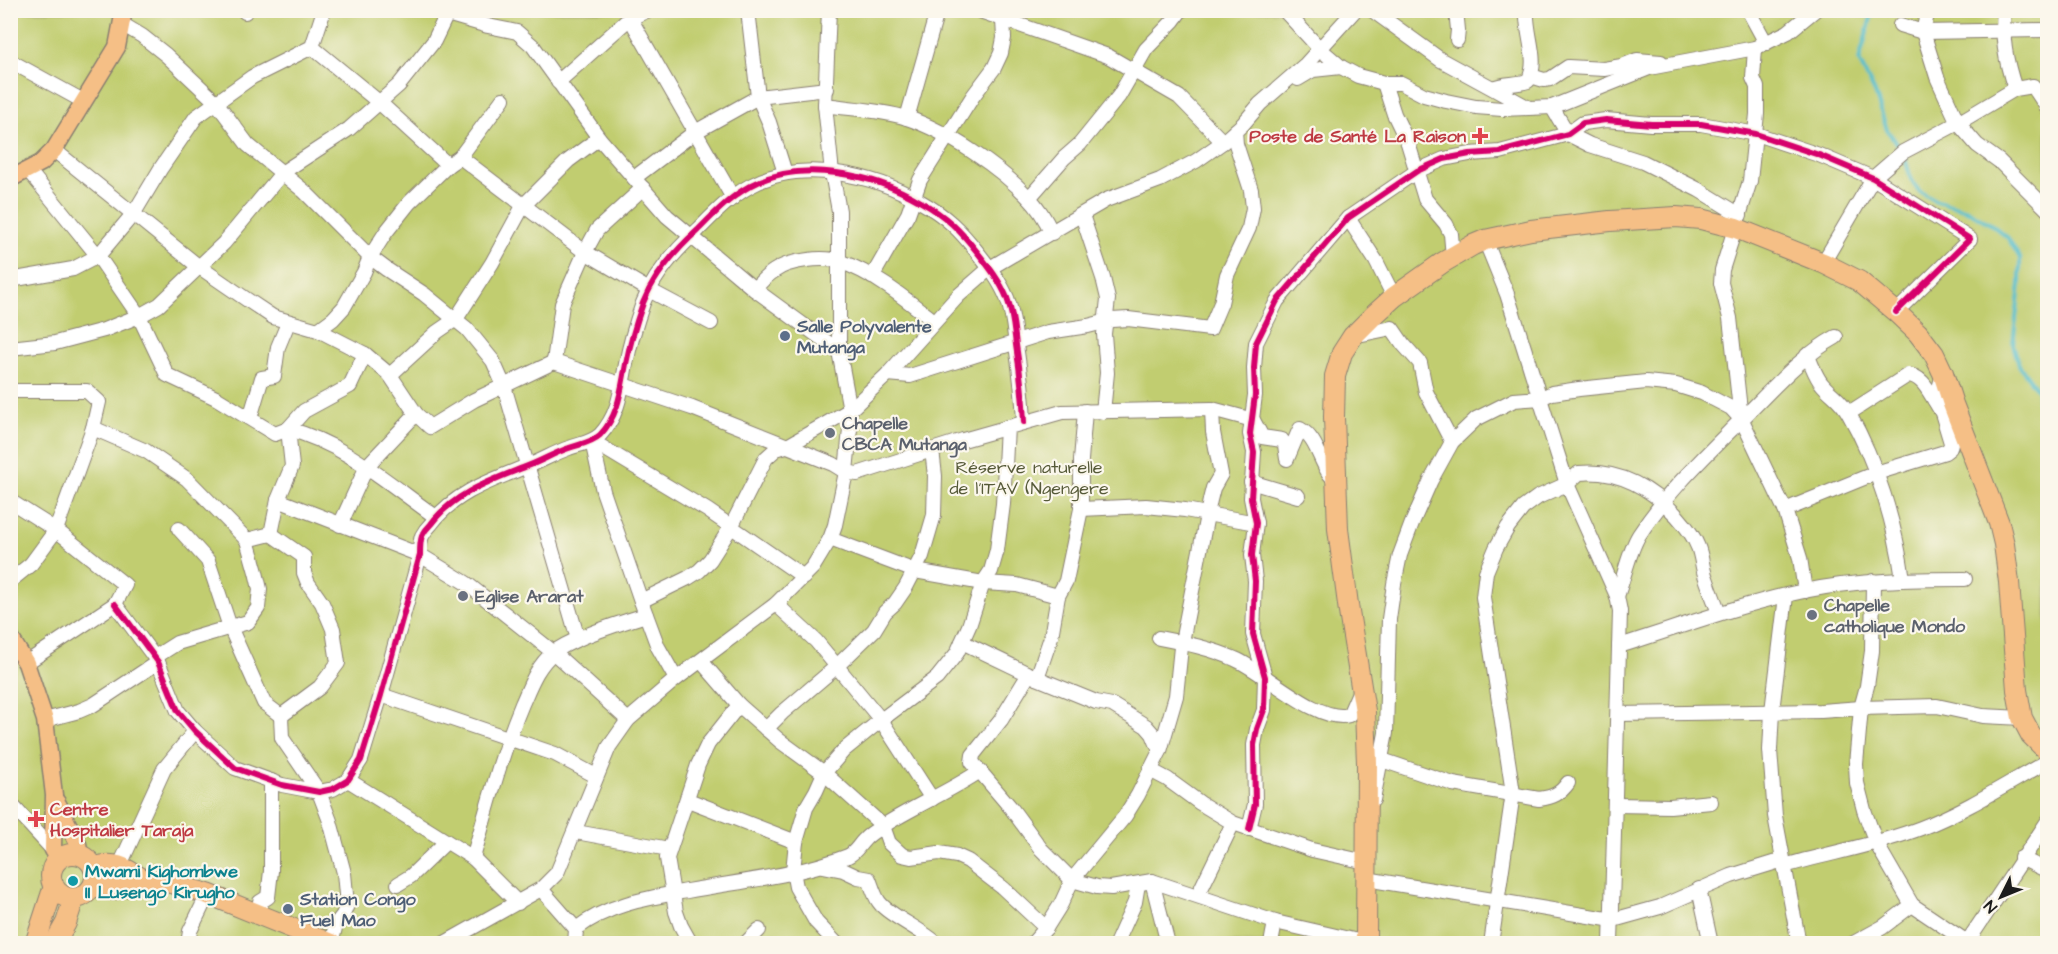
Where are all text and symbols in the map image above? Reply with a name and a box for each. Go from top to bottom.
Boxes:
place label: Poste de Santé La Raison [1249,124,1466,149]
marker: Poste de Santé La Raison [1471,127,1489,145]
place label: Salle Polyvalente Mutanga [796,314,932,361]
marker: Salle Polyvalente Mutanga [778,329,792,343]
place label: Chapelle CBCA Mutanga [842,411,968,458]
marker: Chapelle CBCA Mutanga [823,426,837,440]
park label: Réserve naturelle de l'ITAV (Ngengere [949,455,1109,502]
place label: Eglise Ararat [475,584,584,610]
marker: Eglise Ararat [456,589,470,603]
place label: Chapelle catholique Mondo [1824,593,1966,639]
marker: Chapelle catholique Mondo [1805,608,1819,622]
place label: Centre Hospitalier Taraja [50,797,194,843]
marker: Centre Hospitalier Taraja [27,810,45,828]
place label: Mwami Kighombwe II Lusengo Kirugho [85,859,238,906]
north arrow [1971,867,2031,927]
marker: Mwami Kighombwe II Lusengo Kirugho [66,874,80,888]
place label: Station Congo Fuel Mao [299,887,416,933]
text: N [1979,895,2002,918]
marker: Station Congo Fuel Mao [281,902,295,916]

